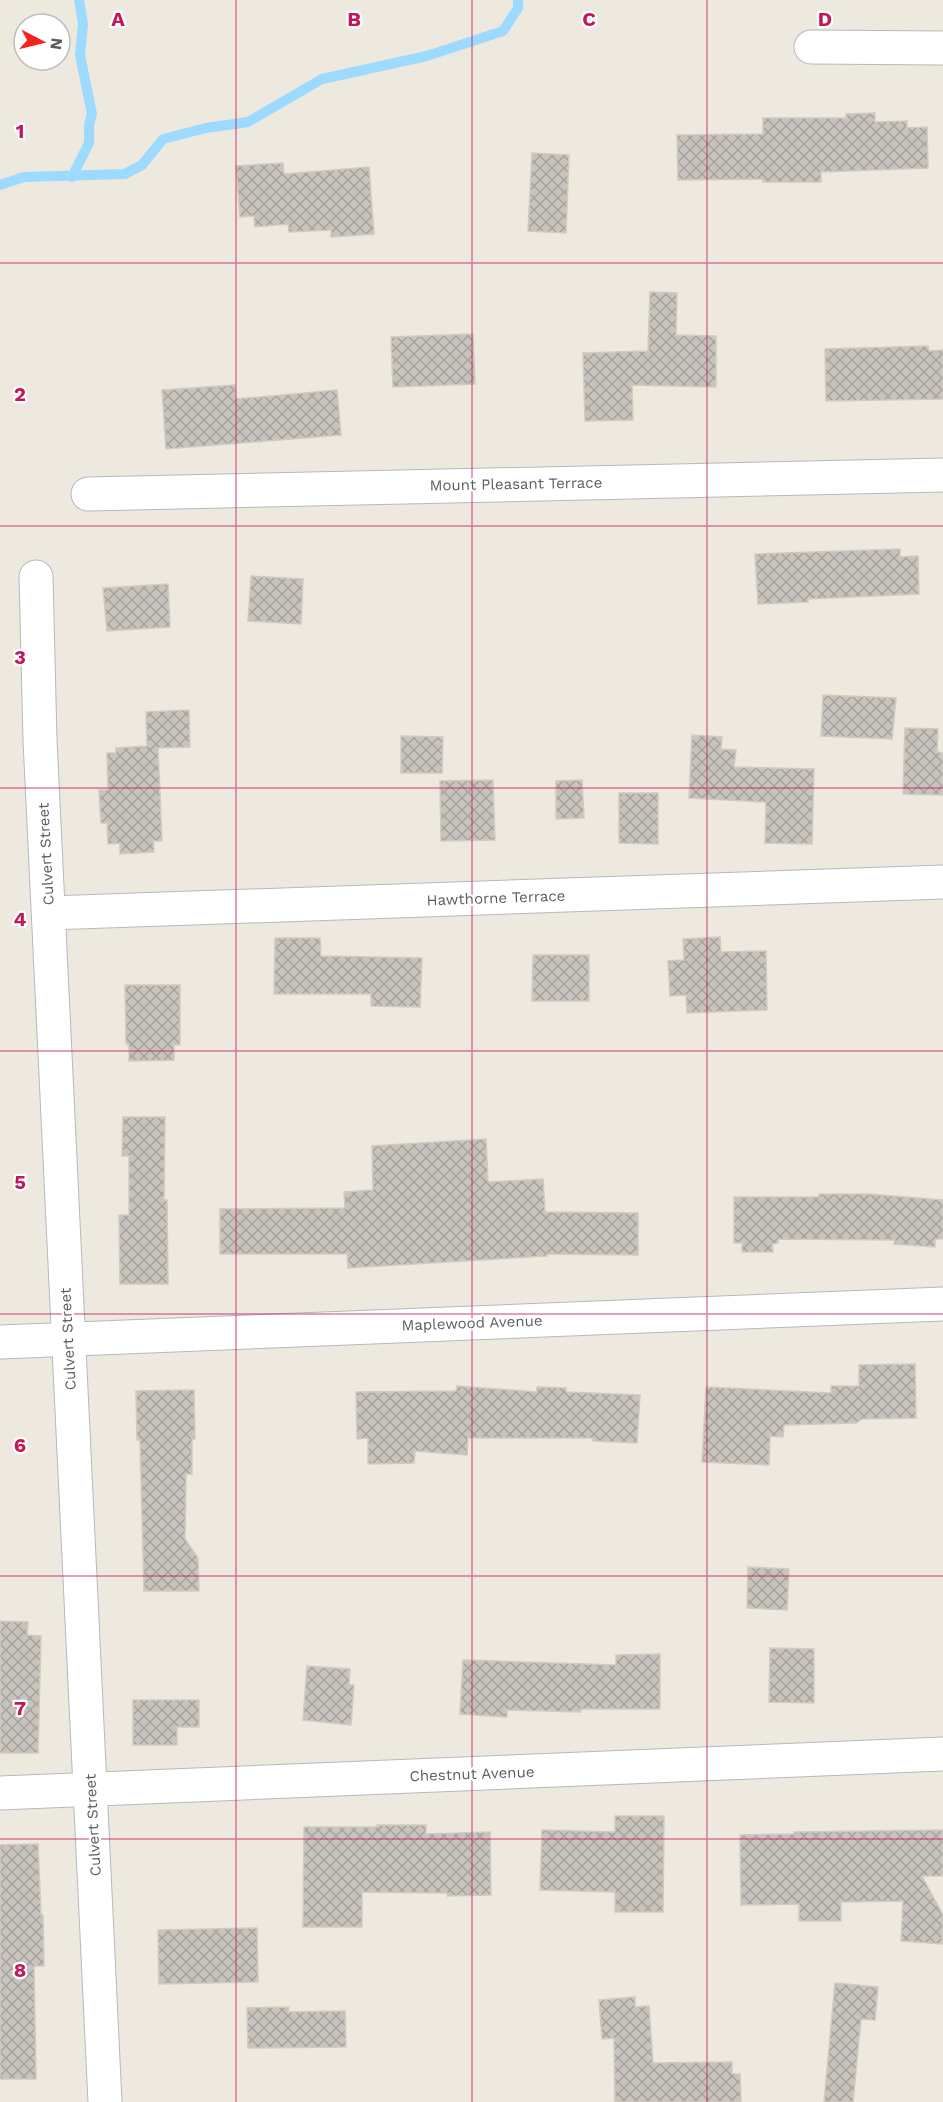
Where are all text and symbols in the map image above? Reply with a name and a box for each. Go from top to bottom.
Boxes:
text: A [111,7,125,31]
text: B [347,7,361,31]
text: C [582,7,596,31]
text: D [818,7,832,31]
north arrow [12,12,72,72]
text: N [46,37,67,51]
text: 1 [16,119,24,143]
text: 2 [14,382,26,406]
street label: Mount Pleasant Terrace [430,473,602,495]
text: 3 [14,645,26,669]
street label: Culvert Street [34,802,58,906]
street label: Hawthorne Terrace [426,887,566,909]
text: 4 [14,907,27,931]
text: 5 [14,1170,26,1194]
street label: Culvert Street [56,1287,80,1391]
street label: Maplewood Avenue [401,1312,543,1334]
text: 6 [14,1433,26,1457]
text: 7 [14,1696,26,1720]
street label: Chestnut Avenue [409,1763,535,1785]
street label: Culvert Street [81,1773,105,1877]
text: 8 [14,1958,26,1982]

